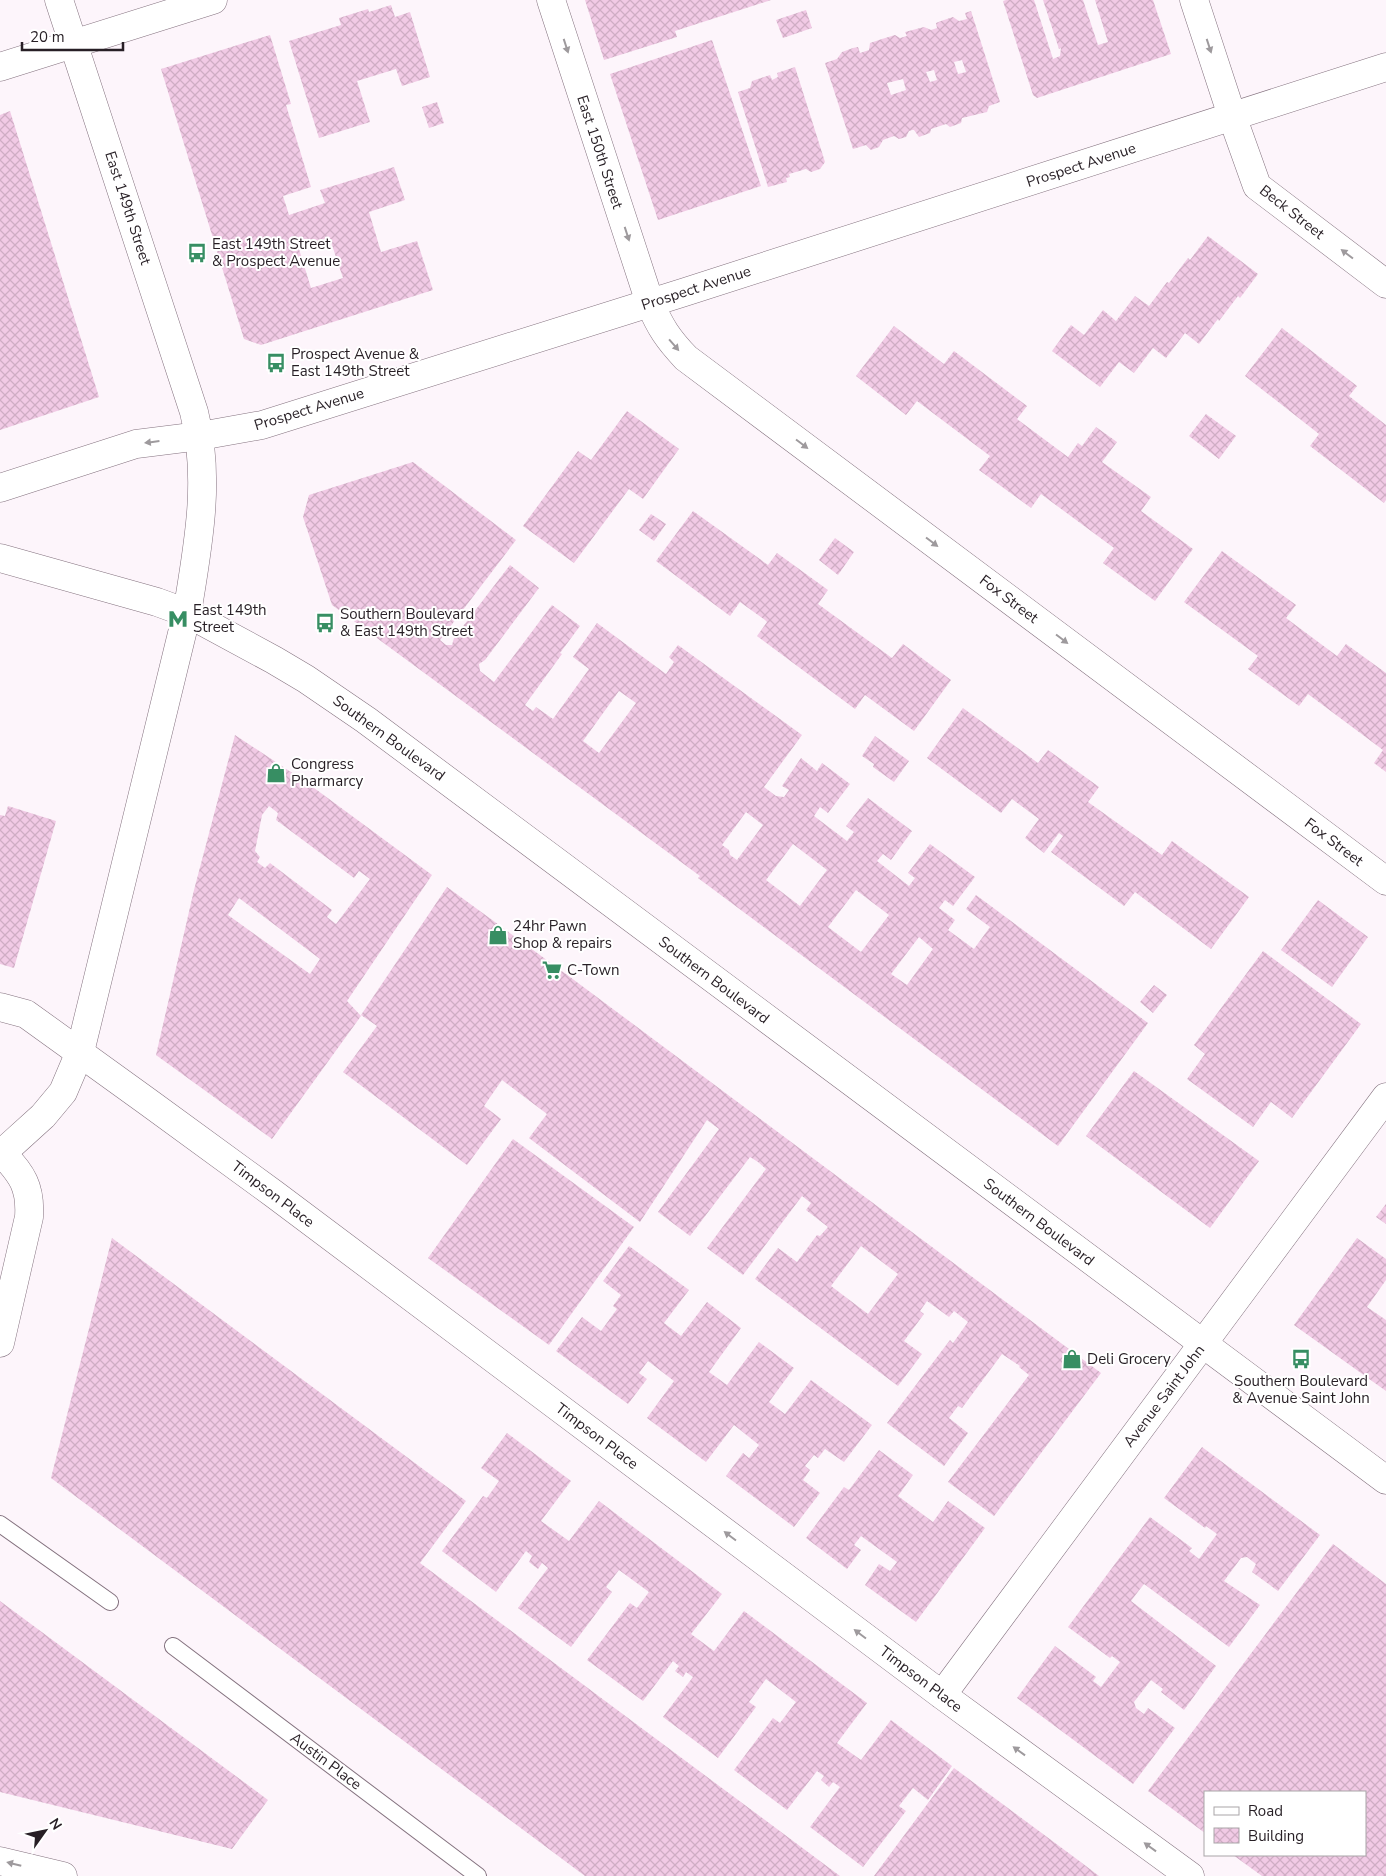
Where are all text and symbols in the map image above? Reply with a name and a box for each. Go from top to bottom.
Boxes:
scale bar [22,20,124,52]
text: 20 m [30,27,65,47]
one-way arrow [563,39,570,54]
one-way arrow [1206,39,1213,54]
street label: East 150th Street [572,93,628,212]
street label: Prospect Avenue [1024,138,1138,192]
street label: East 149th Street [100,149,156,268]
street label: Beck Street [1255,180,1329,244]
one-way arrow [623,227,631,242]
place label: East 149th Street & Prospect Avenue [212,234,340,271]
bus stop icon: East 149th Street & Prospect Avenue [186,242,208,264]
one-way arrow [1341,249,1354,260]
street label: Prospect Avenue [639,261,753,315]
one-way arrow [668,338,680,350]
place label: Prospect Avenue & East 149th Street [291,344,420,381]
bus stop icon: Prospect Avenue & East 149th Street [265,352,287,374]
street label: Prospect Avenue [252,383,366,435]
one-way arrow [143,438,159,446]
one-way arrow [795,439,809,449]
one-way arrow [925,536,938,547]
street label: Fox Street [976,570,1043,628]
place label: East 149th Street [193,600,267,637]
place label: Southern Boulevard & East 149th Street [340,604,474,641]
metro station icon: East 149th Street [167,608,189,630]
bus stop icon: Southern Boulevard & East 149th Street [314,612,336,634]
one-way arrow [1055,634,1069,644]
street label: Southern Boulevard [329,690,449,786]
place label: Congress Pharmarcy [291,754,363,791]
shop icon: Congress Pharmarcy [265,762,287,784]
street label: Fox Street [1301,813,1368,871]
place label: 24hr Pawn Shop & repairs [513,916,612,953]
shop icon: 24hr Pawn Shop & repairs [487,924,509,946]
street label: Southern Boulevard [654,932,774,1028]
supermarket icon: C-Town [541,959,563,981]
place label: C-Town [567,960,620,980]
street label: Timpson Place [228,1156,318,1232]
street label: Southern Boulevard [979,1174,1099,1270]
street label: Avenue Saint John [1119,1341,1209,1451]
shop icon: Deli Grocery [1061,1348,1083,1370]
bus stop icon: Southern Boulevard & Avenue Saint John [1290,1348,1312,1370]
place label: Deli Grocery [1087,1349,1171,1369]
place label: Southern Boulevard & Avenue Saint John [1232,1371,1370,1408]
street label: Timpson Place [552,1398,642,1474]
one-way arrow [724,1531,737,1542]
one-way arrow [853,1629,867,1639]
street label: Timpson Place [876,1641,966,1717]
street label: Austin Place [286,1728,366,1794]
one-way arrow [1013,1746,1026,1757]
legend [1204,1791,1366,1856]
text: Road [1248,1801,1283,1821]
north arrow [20,1806,70,1856]
text: N [45,1815,66,1834]
text: Building [1248,1826,1304,1846]
one-way arrow [1143,1842,1157,1852]
one-way arrow [7,1860,22,1868]

